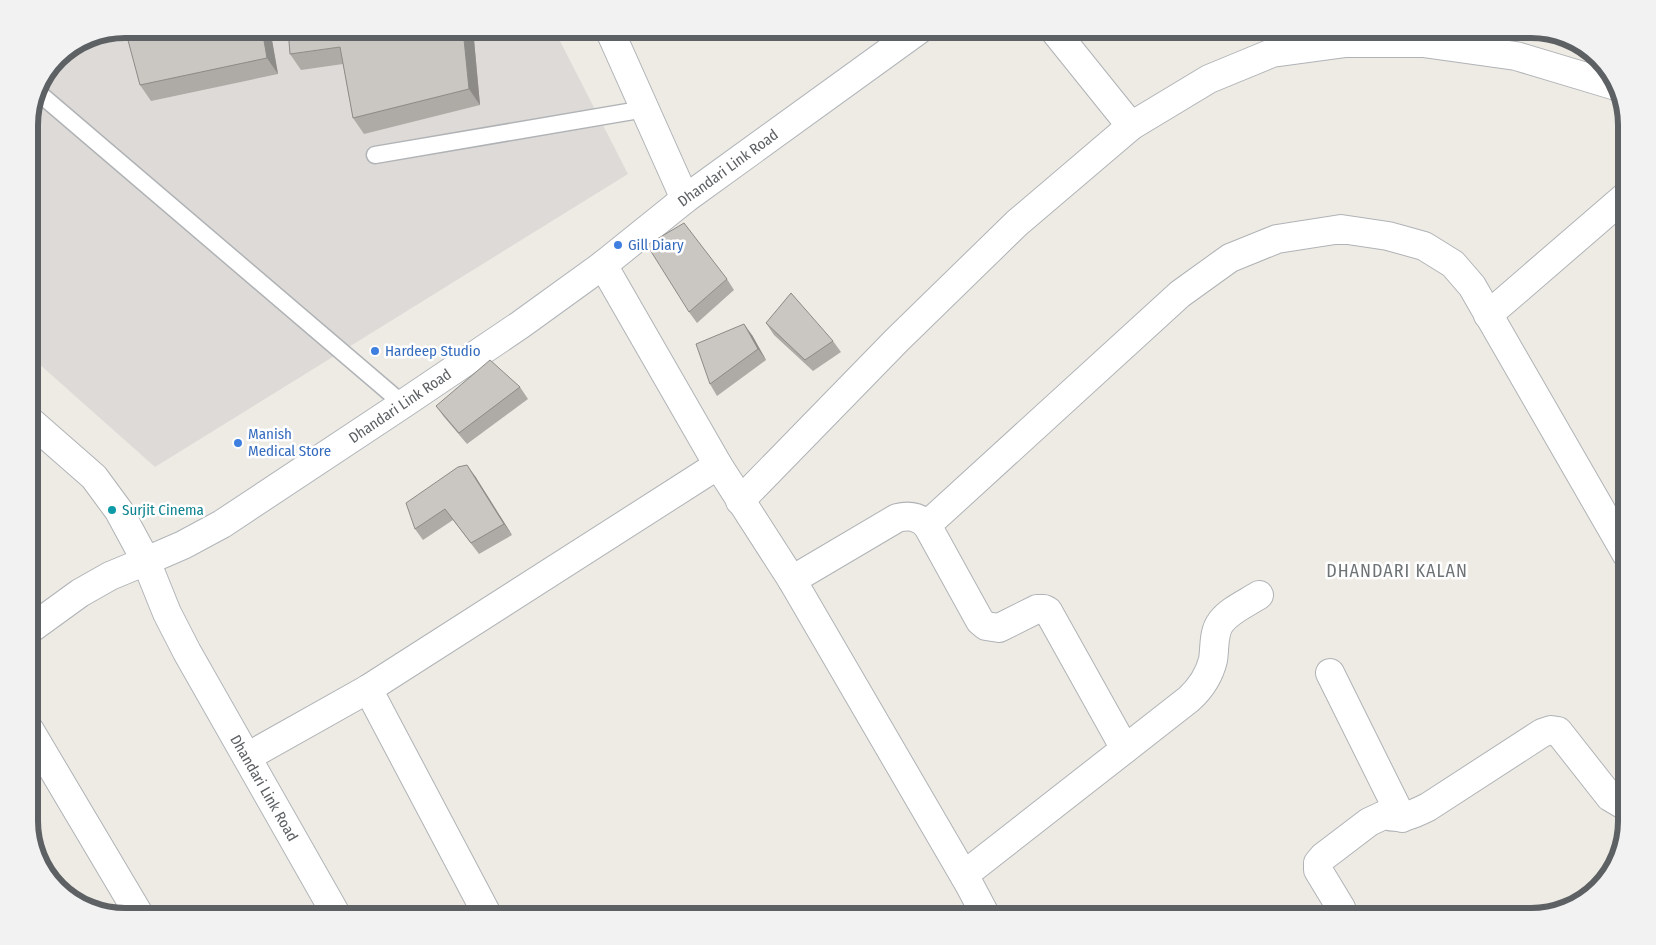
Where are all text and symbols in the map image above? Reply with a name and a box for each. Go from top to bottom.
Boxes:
street label: Dhandari Link Road [674,126,782,210]
place label: Gill Diary [628,236,684,254]
marker: Gill Diary [612,239,624,251]
place label: Hardeep Studio [385,342,481,360]
marker: Hardeep Studio [369,345,381,357]
street label: Dhandari Link Road [345,365,455,447]
place label: Manish Medical Store [248,425,331,460]
marker: Manish Medical Store [232,437,244,449]
place label: Surjit Cinema [122,501,204,519]
marker: Surjit Cinema [106,504,118,516]
district label: DHANDARI KALAN [1326,560,1468,582]
street label: Dhandari Link Road [226,732,302,844]

